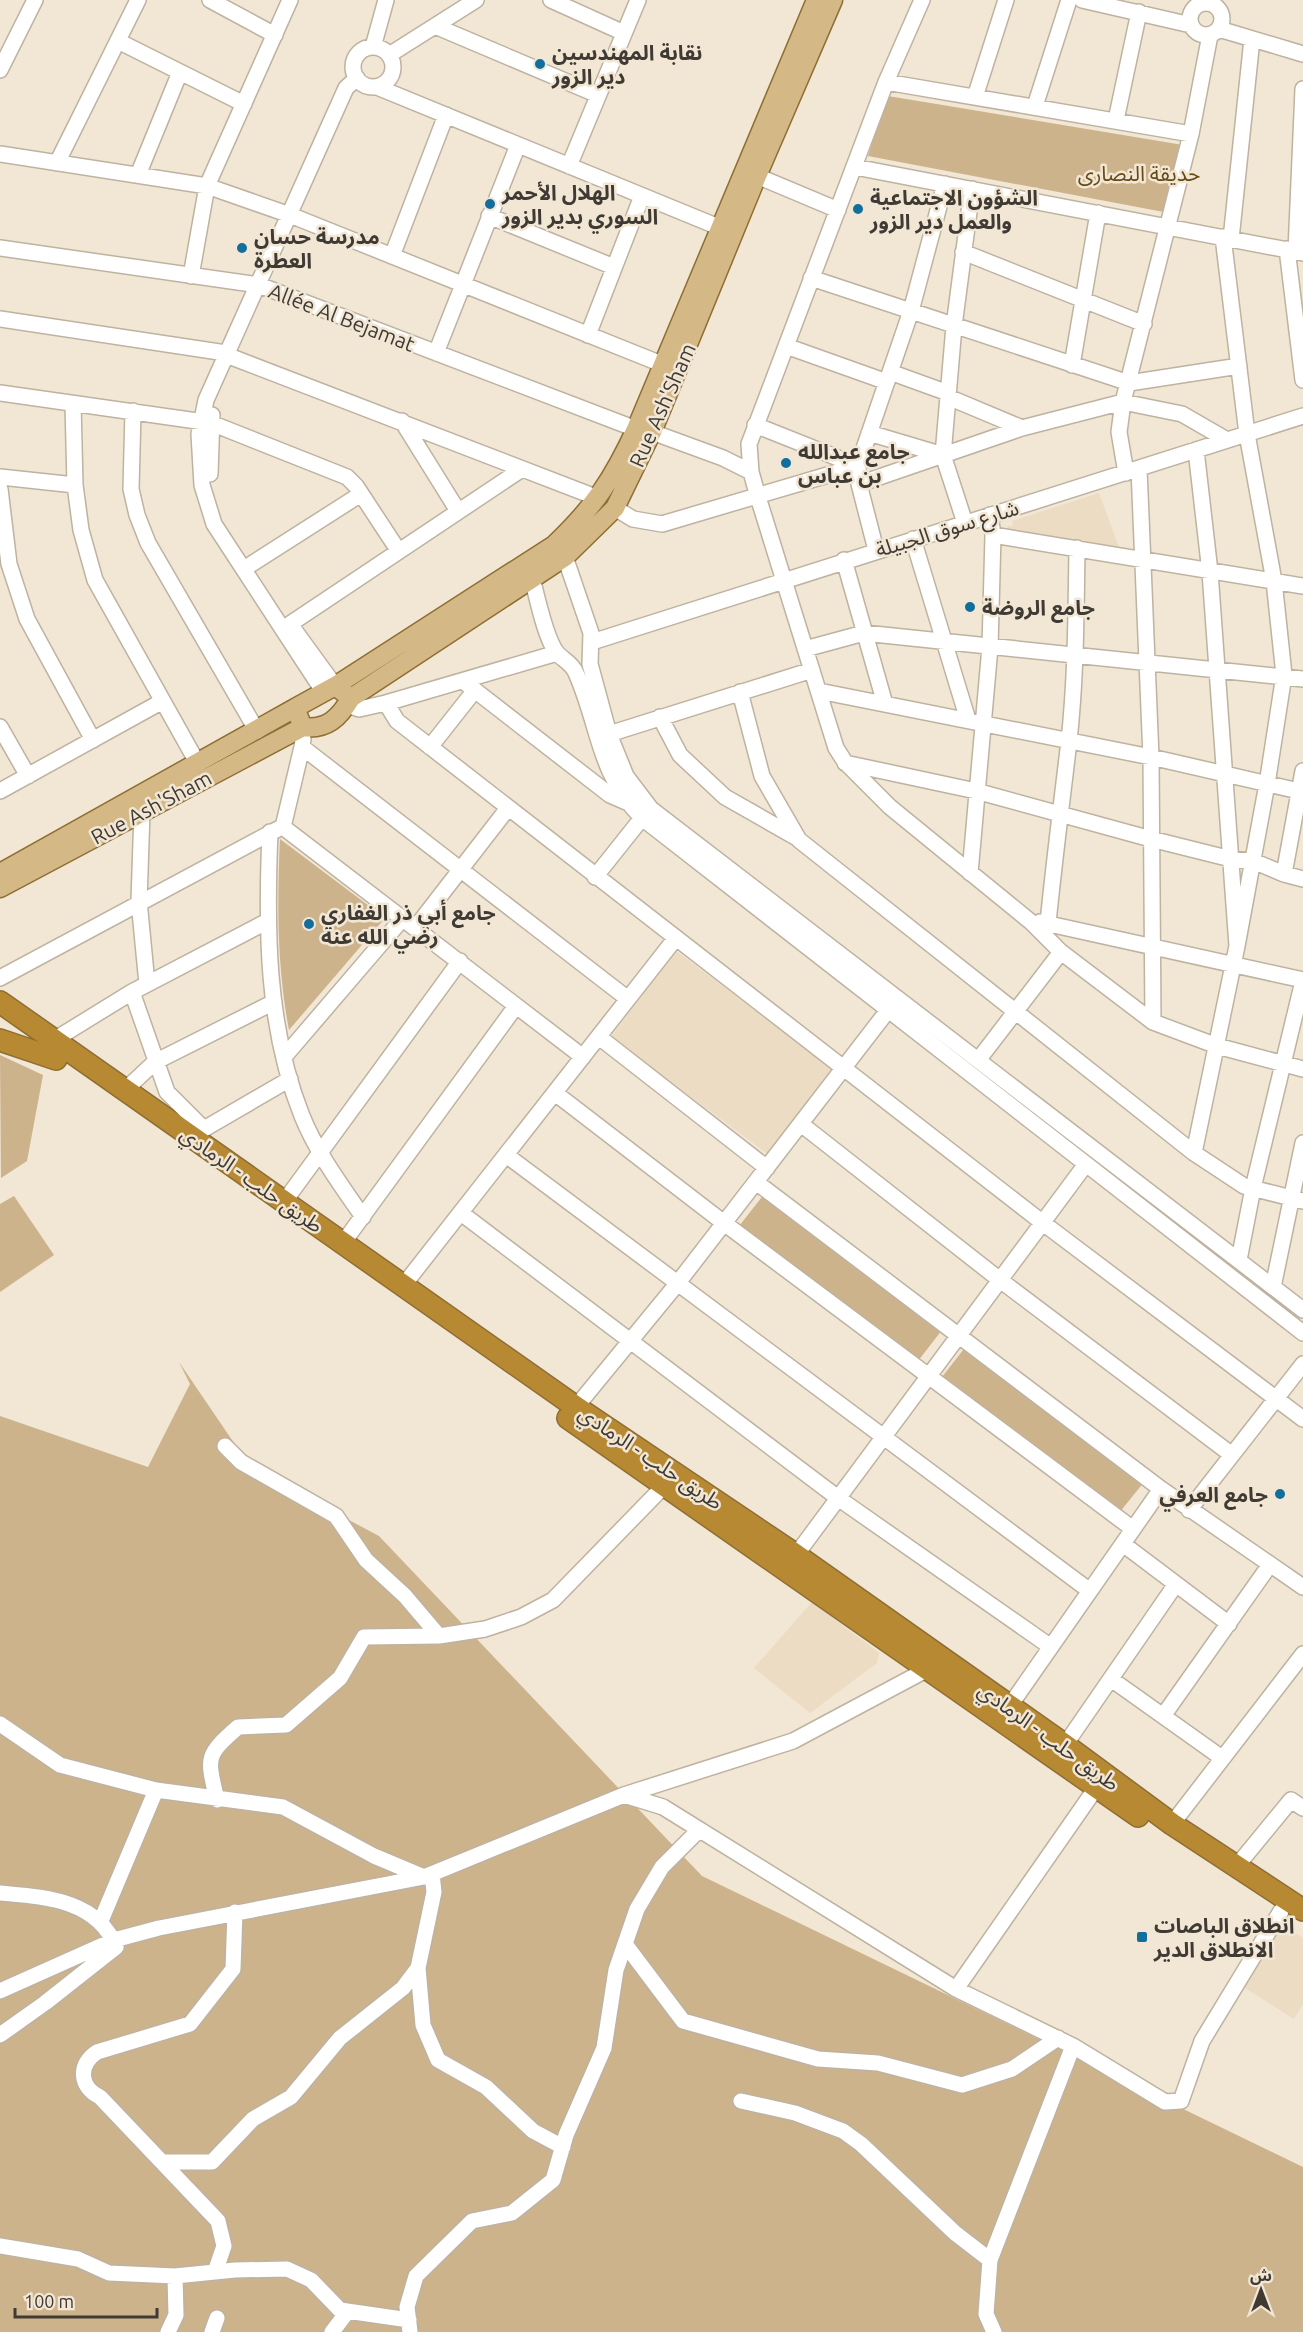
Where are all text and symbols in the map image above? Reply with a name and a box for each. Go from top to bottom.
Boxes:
place label: نقابة المهندسين دير الزور [551,40,702,89]
marker: نقابة المهندسين دير الزور [533,57,547,71]
park label: حديقة النصارى [1078,161,1200,186]
place label: الهلال الأحمر السوري بدير الزور [501,180,658,234]
place label: الشؤون الاجتماعية والعمل دير الزور [869,185,1038,234]
marker: الهلال الأحمر السوري بدير الزور [483,197,497,211]
marker: الشؤون الاجتماعية والعمل دير الزور [851,202,865,216]
place label: مدرسة حسان العطرة [254,224,380,273]
marker: مدرسة حسان العطرة [235,241,249,255]
street label: Allée Al Bejamat [266,278,418,356]
street label: Rue Ash'Sham [624,339,700,471]
place label: جامع عبدالله بن عباس [798,439,910,488]
marker: جامع عبدالله بن عباس [779,456,793,470]
street label: شارع سوق الجبيلة [872,495,1023,565]
place label: جامع الروضة [982,595,1095,623]
marker: جامع الروضة [963,600,977,614]
street label: Rue Ash'Sham [87,765,215,849]
place label: جامع أبي ذر الغفاري رضي الله عنه [321,899,496,954]
marker: جامع أبي ذر الغفاري رضي الله عنه [302,917,316,931]
street label: طريق حلب - الرمادي [173,1121,328,1241]
street label: طريق حلب - الرمادي [572,1400,727,1518]
place label: جامع العرفي [1159,1482,1268,1512]
marker: جامع العرفي [1273,1487,1287,1501]
street label: طريق حلب - الرمادي [971,1677,1124,1799]
place label: انطلاق الباصات الانطلاق الدير [1153,1913,1295,1962]
marker: انطلاق الباصات الانطلاق الدير [1135,1930,1149,1944]
north arrow [1231,2260,1291,2320]
text: ش [1250,2266,1272,2285]
scale bar [15,2281,158,2319]
text: 100 m [24,2291,74,2311]

